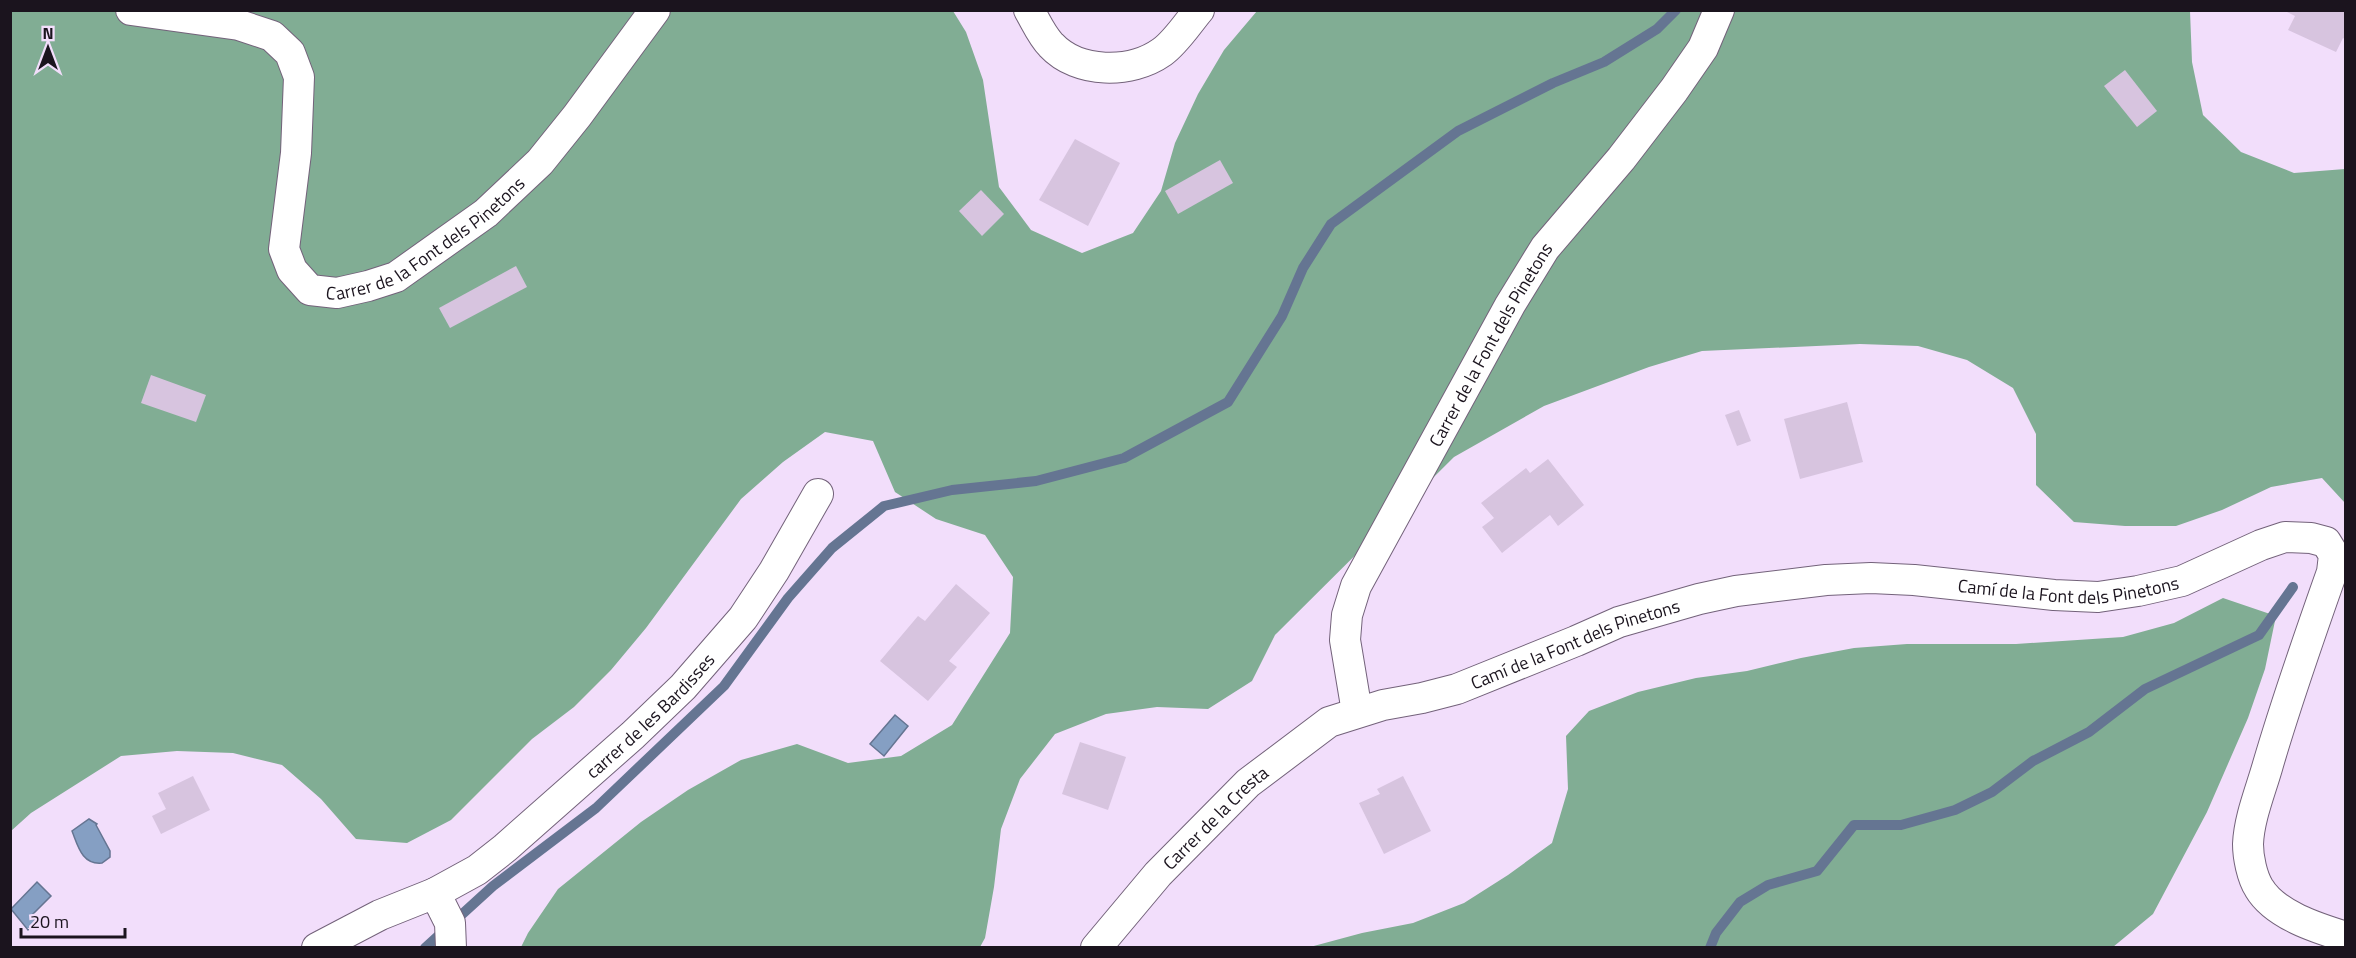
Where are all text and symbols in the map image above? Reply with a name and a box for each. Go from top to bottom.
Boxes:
north arrow [18,18,78,78]
text: N [42,21,54,45]
street label: Carrer de la Font dels Pinetons [324,170,530,306]
street label: Carrer de la Font dels Pinetons [1422,236,1558,451]
street label: Camí de la Font dels Pinetons [1957,569,2181,611]
street label: Camí de la Font dels Pinetons [1466,592,1683,696]
street label: carrer de les Bardisses [579,647,721,784]
street label: Carrer de la Cresta [1156,759,1274,876]
scale bar [21,901,124,939]
text: 20 m [30,908,69,935]

